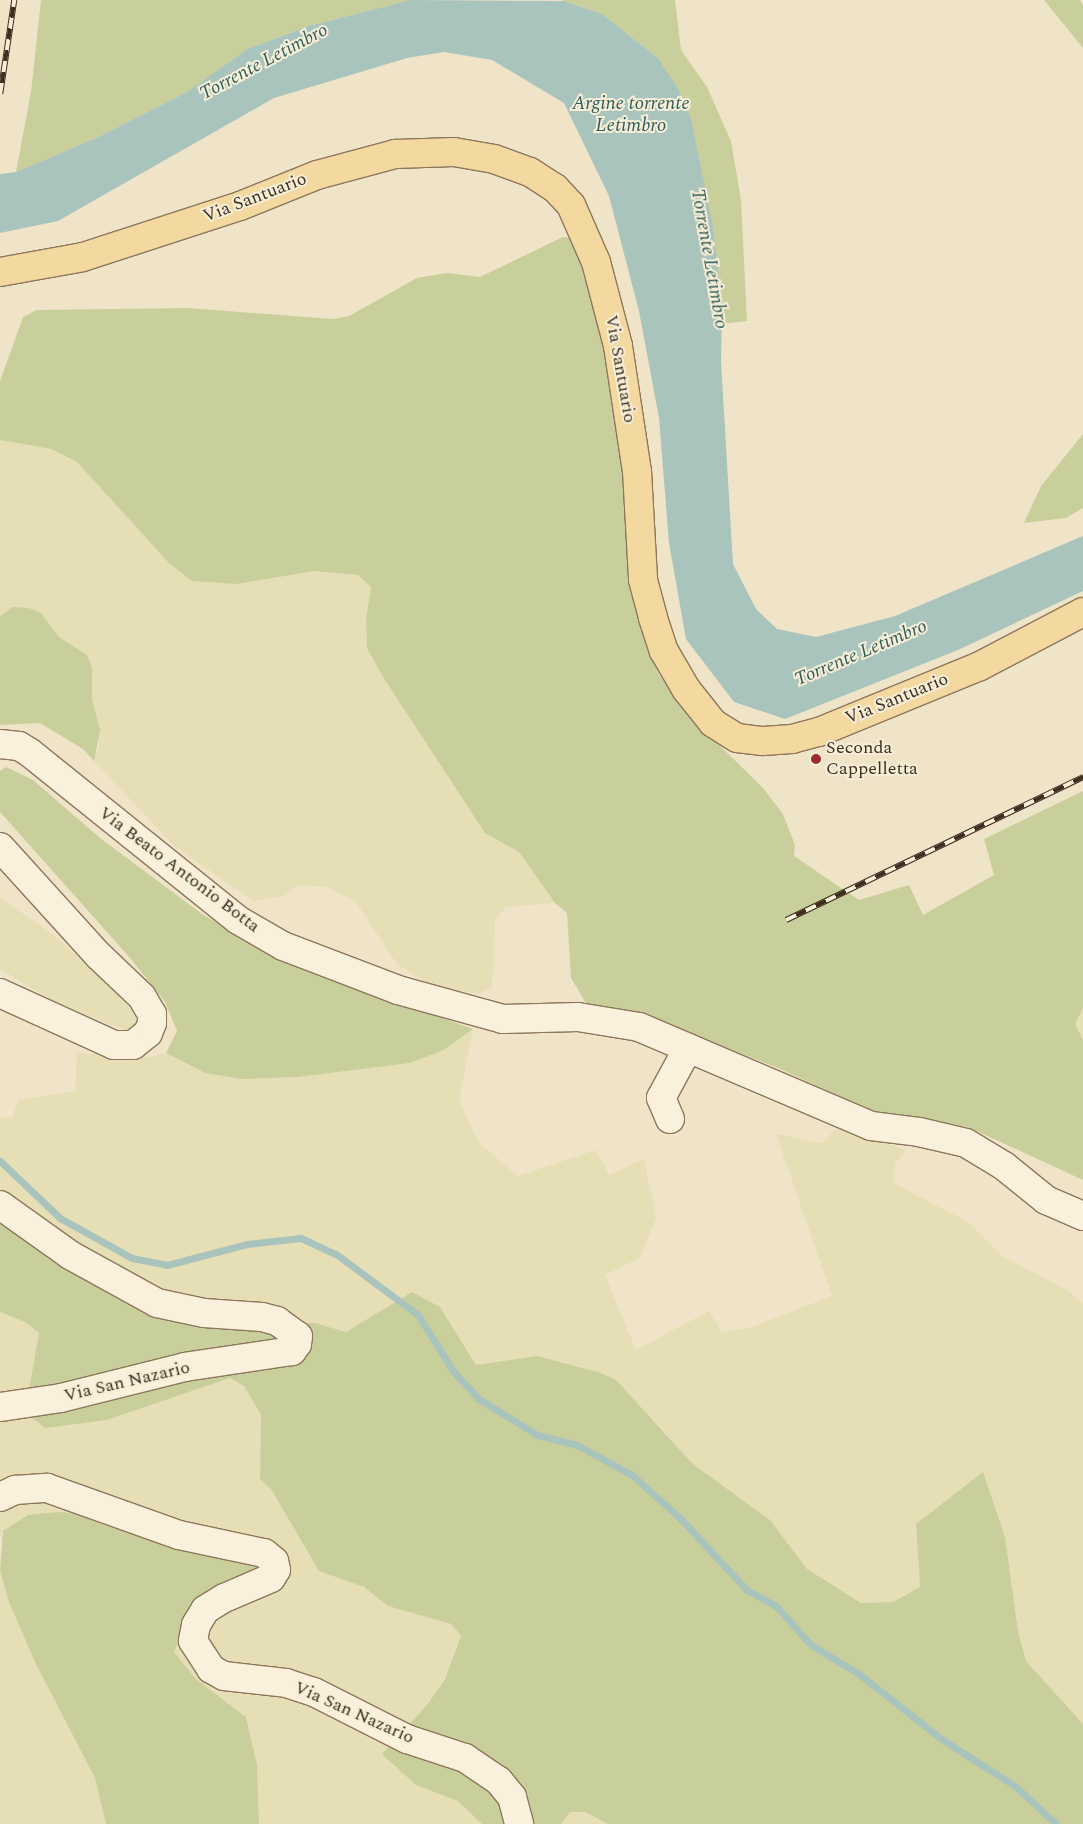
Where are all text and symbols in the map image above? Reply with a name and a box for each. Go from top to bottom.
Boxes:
water label: Torrente Letimbro [196,19,332,105]
water label: Argine torrente Letimbro [572,93,690,137]
street label: Via Santuario [200,168,310,228]
water label: Torrente Letimbro [685,187,733,331]
street label: Via Santuario [600,313,640,425]
water label: Torrente Letimbro [791,615,931,691]
street label: Via Santuario [842,669,952,729]
place label: Seconda Cappelletta [826,738,918,781]
marker: Seconda Cappelletta [810,753,822,765]
street label: Via Beato Antonio Botta [94,802,264,938]
street label: Via San Nazario [62,1357,192,1407]
street label: Via San Nazario [291,1677,417,1749]

